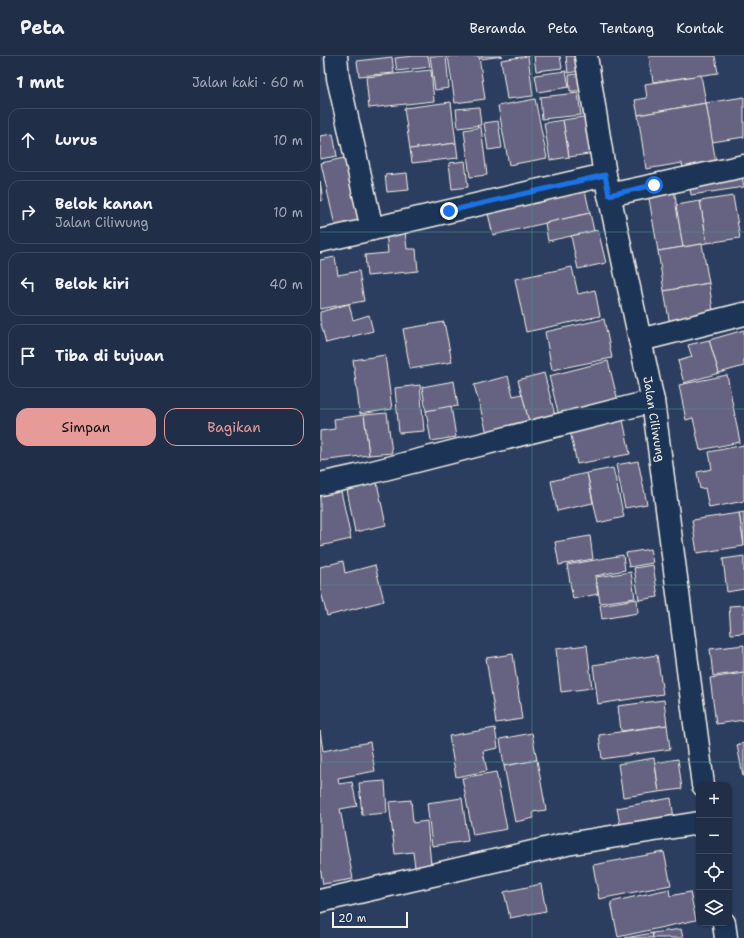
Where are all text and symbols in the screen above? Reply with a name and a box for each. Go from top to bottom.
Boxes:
text: Peta [20,15,65,40]
text: Beranda [469,19,526,37]
text: Peta [548,19,578,37]
text: Tentang [600,19,654,37]
text: Kontak [676,19,724,37]
text: 1 mnt [16,71,64,93]
text: Jalan kaki · 60 m [192,74,304,91]
icon: ahead [17,129,39,151]
text: Lurus [55,130,97,150]
text: 10 m [273,132,303,149]
route start [645,176,663,194]
text: Belok kanan [55,194,153,214]
icon: right [17,201,39,223]
route end [440,202,458,220]
text: 10 m [273,204,303,221]
text: Jalan Ciliwung [55,214,149,231]
icon: left [17,273,39,295]
text: Belok kiri [55,274,129,294]
text: 40 m [269,276,303,293]
icon: arrive [17,345,39,367]
text: Tiba di tujuan [55,346,164,366]
street label: Jalan Ciliwung [639,375,669,463]
button: Simpan [16,408,156,446]
button: Bagikan [164,408,304,446]
map controls [696,782,732,926]
button: + [696,782,732,818]
button: − [696,818,732,854]
button: locate [696,854,732,890]
button: layers [696,890,732,926]
scale bar [332,910,408,929]
text: 20 m [338,911,366,926]

